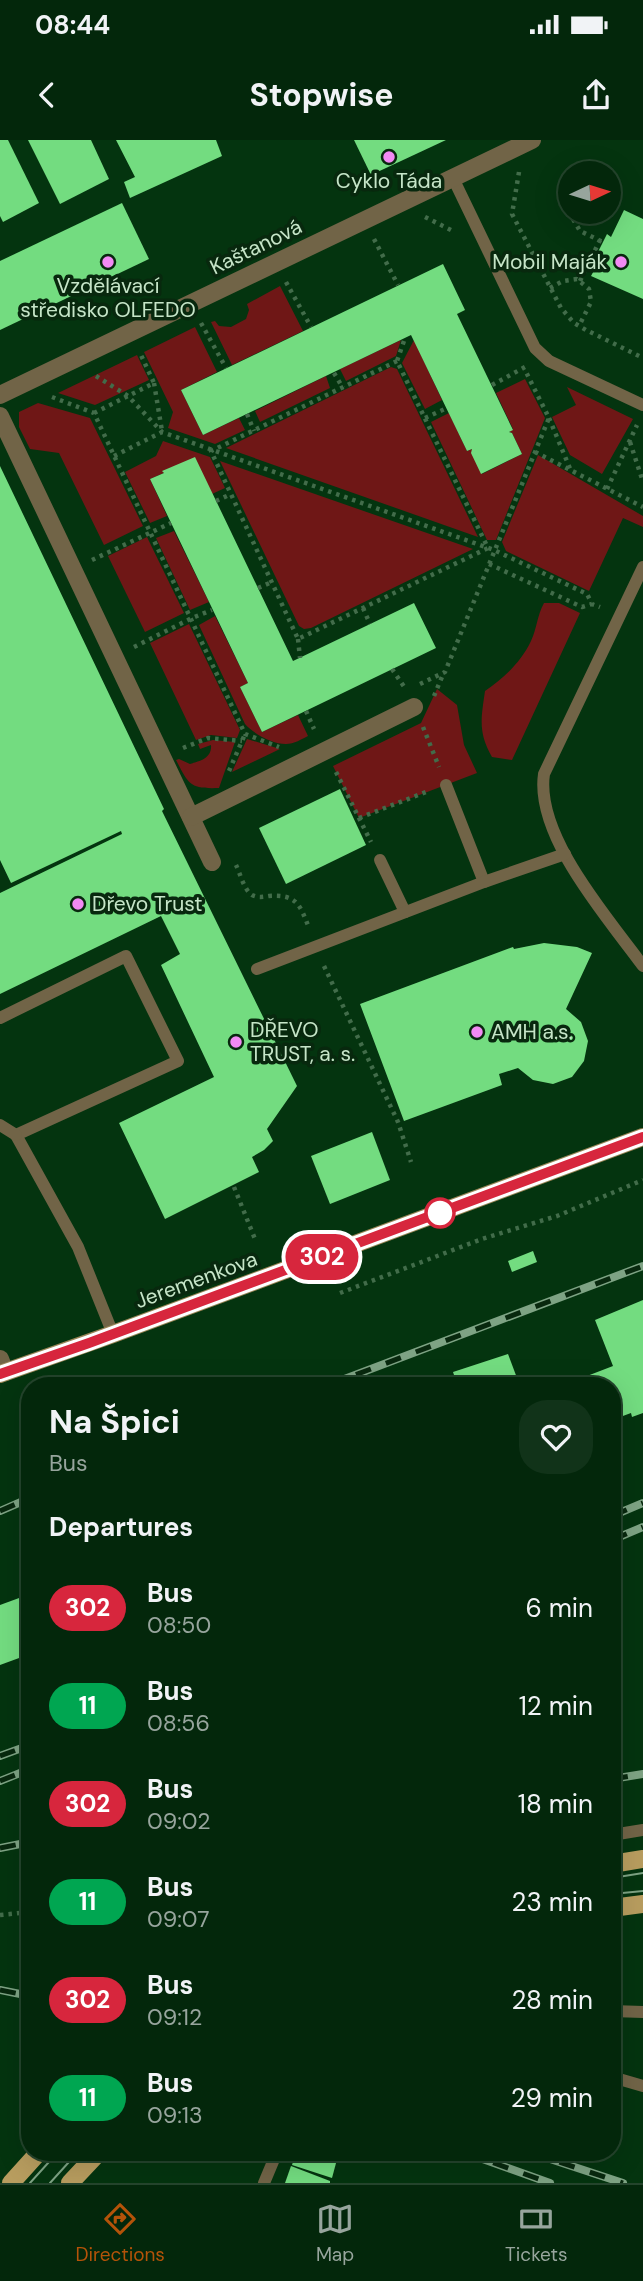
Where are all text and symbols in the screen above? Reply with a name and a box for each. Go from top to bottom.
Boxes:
text: 08:44 [35,8,110,42]
text: Stopwise [250,74,394,116]
icon: back [28,76,66,114]
icon: share [577,76,615,114]
marker: Cyklo Táda [381,149,397,165]
north arrow [558,161,621,224]
map controls [558,161,621,224]
place label: Cyklo Táda [336,167,442,195]
street label: Kaštanová [205,213,307,281]
place label: Mobil Maják [492,248,607,276]
marker: Vzdělávací středisko OLFEDO [100,254,116,270]
marker: Mobil Maják [613,254,629,270]
place label: Vzdělávací středisko OLFEDO [20,272,196,324]
place label: Dřevo Trust [92,890,203,918]
marker: Dřevo Trust [70,896,86,912]
place label: DŘEVO TRUST, a. s. [250,1016,355,1068]
place label: AMH a.s. [491,1018,573,1046]
marker: AMH a.s. [469,1024,485,1040]
marker: DŘEVO TRUST, a. s. [228,1034,244,1050]
unlabelled marker [425,1198,455,1228]
line badge: 302 [282,1234,362,1280]
text: 302 [299,1241,345,1272]
street label: Jeremenkova [131,1245,261,1315]
text: Na Špici [49,1400,180,1443]
button: heart [519,1400,593,1474]
text: Bus [49,1448,88,1478]
text: Departures [49,1510,193,1544]
text: Bus [147,1576,193,1610]
text: 6 min [525,1591,593,1625]
text: 302 [65,1592,110,1623]
text: 08:50 [147,1610,211,1640]
text: Bus [147,1674,193,1708]
text: 12 min [519,1689,593,1723]
text: 11 [79,1690,96,1721]
text: 08:56 [147,1708,210,1738]
text: Bus [147,1772,193,1806]
text: 18 min [518,1787,593,1821]
text: 302 [65,1788,110,1819]
text: 09:02 [147,1806,211,1836]
text: Bus [147,1870,193,1904]
text: 23 min [511,1885,593,1919]
text: 11 [79,1886,96,1917]
text: 09:07 [147,1904,210,1934]
text: Bus [147,1968,193,2002]
text: 28 min [511,1983,593,2017]
text: 302 [65,1984,110,2015]
text: 09:12 [147,2002,202,2032]
text: Bus [147,2066,193,2100]
text: 29 min [511,2081,593,2115]
text: 11 [79,2082,96,2113]
text: 09:13 [147,2100,203,2130]
tab: Directions [75,2200,165,2267]
tab: Map [316,2200,354,2267]
tab: Tickets [505,2200,568,2267]

